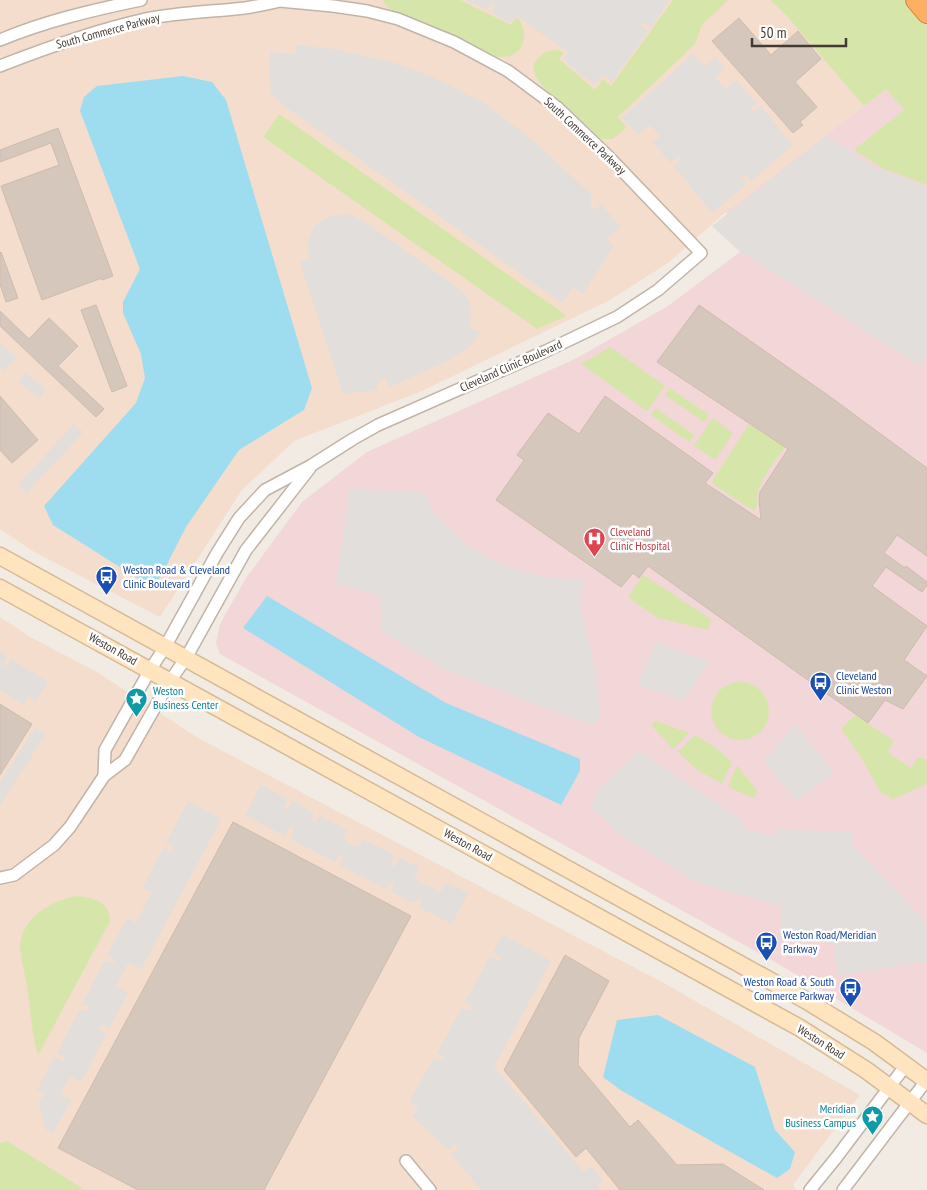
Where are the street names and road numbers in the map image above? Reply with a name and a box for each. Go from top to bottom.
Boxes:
street label: South Commerce Parkway [54,9,162,52]
street label: South Commerce Parkway [541,94,630,178]
street label: Cleveland Clinic Boulevard [457,336,564,395]
street label: Weston Road [86,629,140,668]
street label: Weston Road [441,825,495,864]
street label: Weston Road [795,1021,848,1062]

